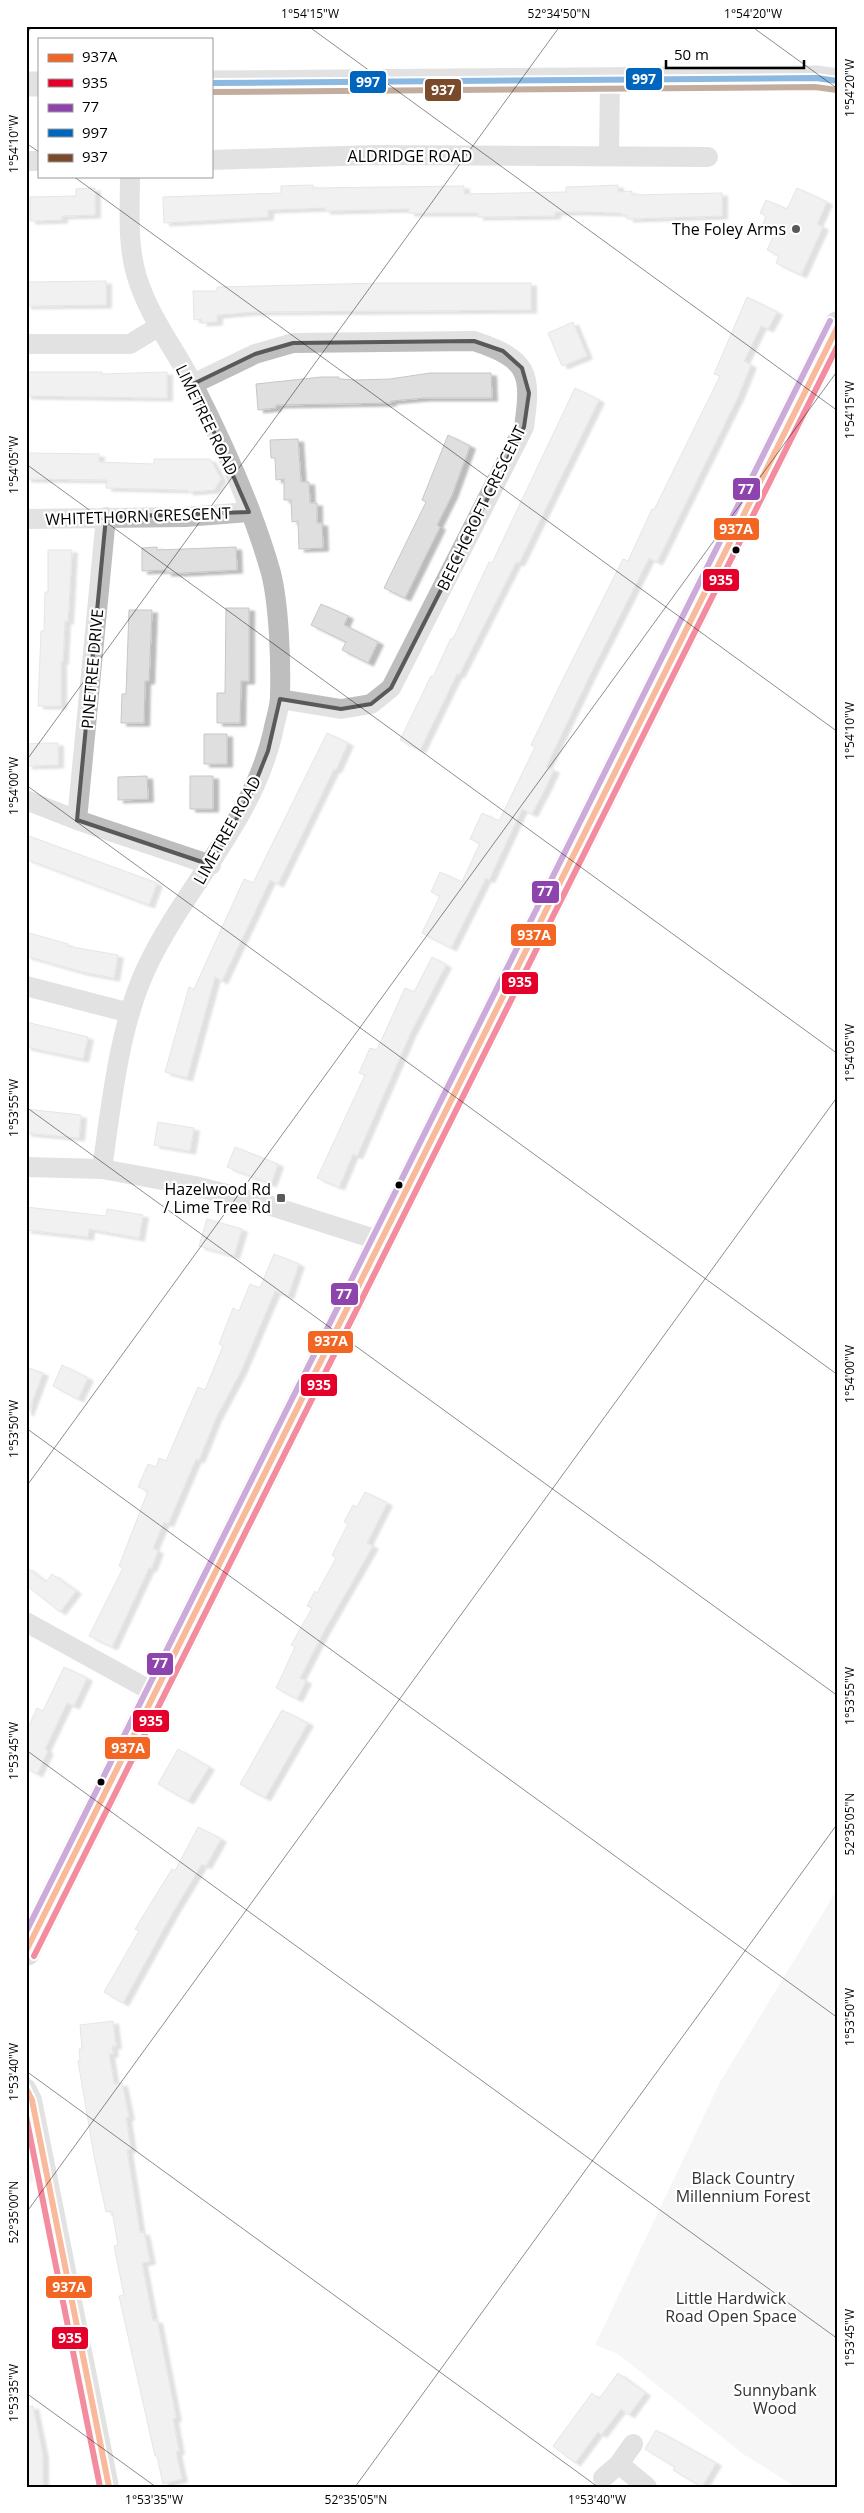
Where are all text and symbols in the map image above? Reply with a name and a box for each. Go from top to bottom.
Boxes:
text: 1°54'15"W [281,5,339,22]
text: 52°34'50"N [528,5,590,22]
text: 1°54'20"W [724,5,782,22]
legend [38,38,212,178]
scale bar [666,38,804,70]
text: 50 m [674,44,709,64]
text: 937A [82,46,118,66]
text: 1°54'20"W [841,59,858,117]
line badge: 997 [625,67,663,91]
text: 997 [632,69,656,88]
line badge: 997 [349,70,387,94]
text: 935 [82,72,108,92]
text: 997 [356,72,380,91]
line badge: 937 [424,78,462,102]
text: 937 [431,80,455,99]
text: 77 [82,96,99,116]
text: 1°54'10"W [5,115,22,173]
text: 997 [82,122,108,142]
street label: ALDRIDGE ROAD [348,145,472,167]
text: 937 [82,146,108,166]
place label: The Foley Arms [672,218,786,240]
marker: The Foley Arms [790,223,802,235]
street label: LIMETREE ROAD [171,361,243,479]
text: 1°54'15"W [841,381,858,439]
street label: BEECHCROFT CRESCENT [431,422,531,594]
text: 1°54'05"W [5,436,22,494]
line badge: 77 [732,477,761,501]
text: 77 [738,479,754,498]
street label: WHITETHORN CRESCENT [45,502,231,530]
line badge: 937A [713,517,760,541]
text: 937A [719,519,753,538]
unlabelled marker [731,545,741,555]
line badge: 935 [702,568,740,592]
text: 935 [709,570,733,589]
street label: PINETREE DRIVE [76,608,108,730]
text: 1°54'10"W [841,702,858,760]
text: 1°54'00"W [5,757,22,815]
street label: LIMETREE ROAD [188,772,266,888]
line badge: 77 [531,880,560,904]
text: 77 [537,881,553,900]
line badge: 937A [510,923,557,947]
text: 937A [517,925,551,944]
line badge: 935 [501,971,539,995]
text: 935 [508,972,532,991]
text: 1°54'05"W [841,1024,858,1082]
text: 1°53'55"W [5,1079,22,1137]
place label: Hazelwood Rd / Lime Tree Rd [163,1178,271,1218]
unlabelled marker [394,1180,404,1190]
marker: Hazelwood Rd / Lime Tree Rd [275,1192,287,1204]
line badge: 77 [330,1282,359,1306]
text: 77 [336,1284,352,1303]
line badge: 937A [307,1330,354,1354]
text: 937A [314,1331,348,1350]
text: 1°54'00"W [841,1345,858,1403]
line badge: 935 [300,1373,338,1397]
text: 935 [307,1375,331,1394]
text: 1°53'50"W [5,1400,22,1458]
line badge: 77 [146,1652,174,1676]
text: 77 [152,1653,168,1672]
text: 1°53'55"W [841,1667,858,1725]
line badge: 935 [132,1709,170,1733]
text: 935 [139,1711,163,1730]
text: 1°53'45"W [5,1722,22,1780]
line badge: 937A [104,1736,151,1760]
text: 937A [111,1738,145,1757]
unlabelled marker [96,1777,106,1787]
text: 52°35'05"N [841,1793,858,1855]
text: 1°53'50"W [841,1988,858,2046]
text: 1°53'40"W [5,2043,22,2101]
park label: Black Country Millennium Forest [676,2167,811,2207]
text: 52°35'00"N [5,2181,22,2243]
line badge: 937A [45,2275,93,2299]
text: 937A [52,2277,86,2296]
park label: Little Hardwick Road Open Space [665,2287,797,2327]
text: 1°53'45"W [841,2309,858,2367]
line badge: 935 [51,2326,89,2350]
text: 935 [58,2328,82,2347]
text: 1°53'35"W [5,2364,22,2422]
park label: Sunnybank Wood [733,2379,817,2419]
text: 1°53'35"W [125,2491,183,2508]
text: 52°35'05"N [325,2491,387,2508]
text: 1°53'40"W [568,2491,626,2508]

